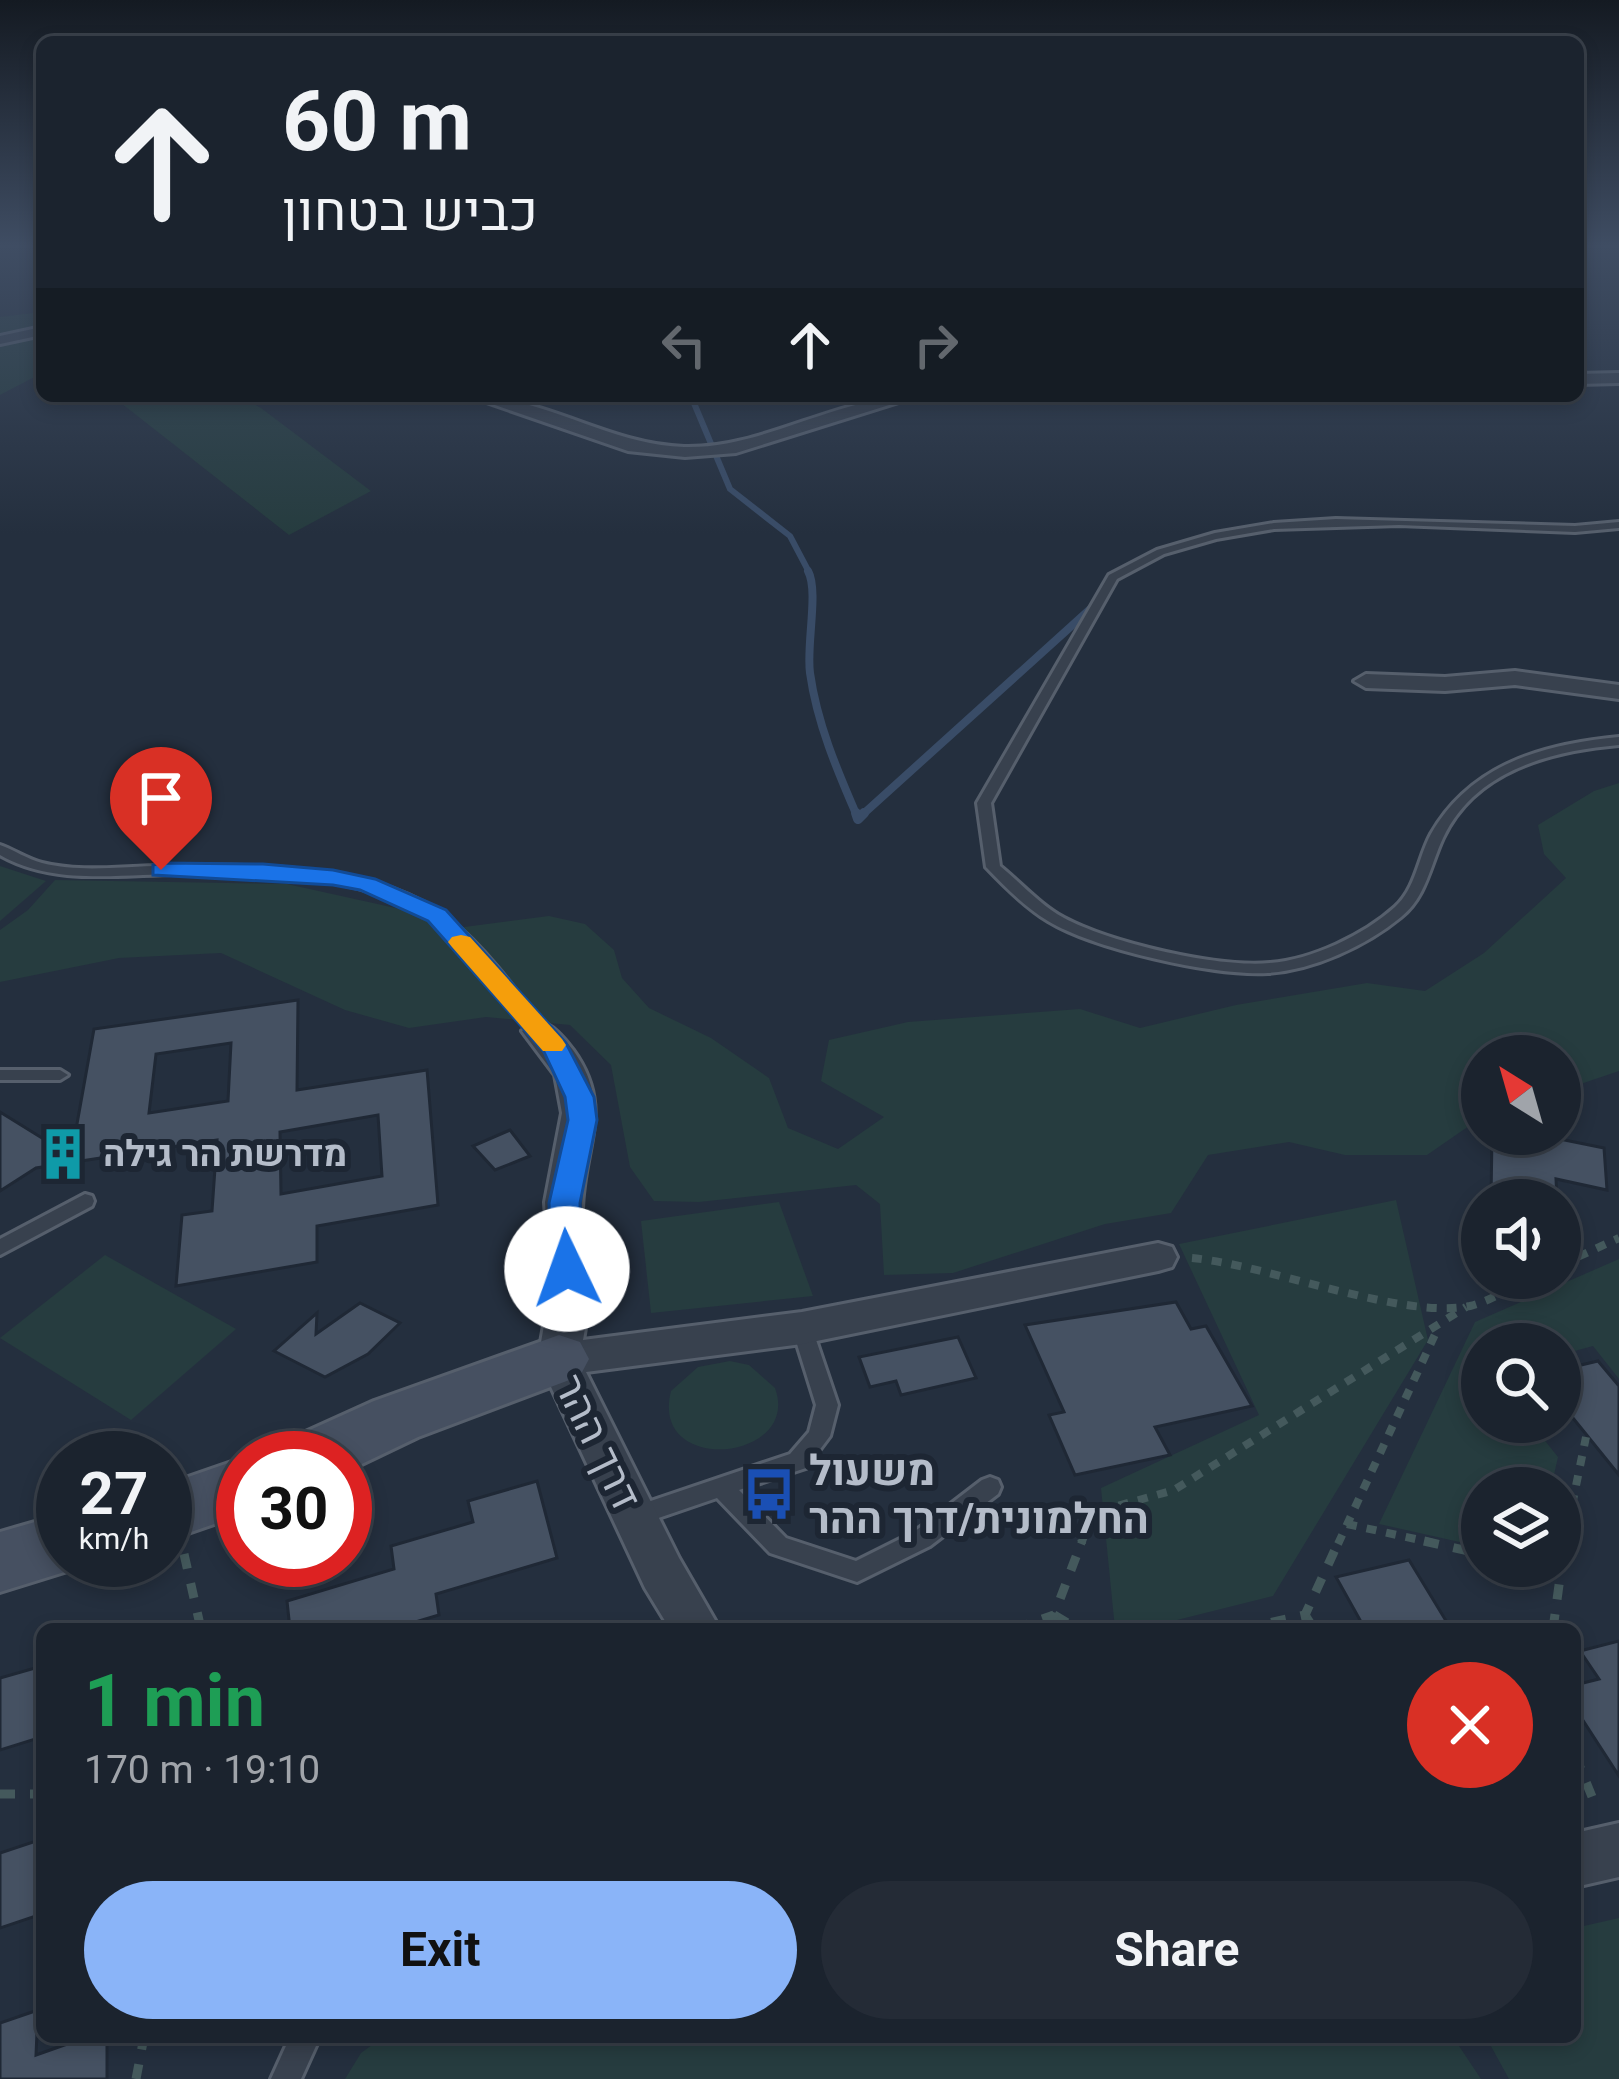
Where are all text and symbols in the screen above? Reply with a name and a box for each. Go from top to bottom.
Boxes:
text: 60 m [282,72,472,171]
icon: ahead [84,84,240,240]
text: כביש בטחון [282,180,538,243]
icon: left [651,312,717,378]
icon: ahead [777,312,843,378]
icon: right [903,312,969,378]
pin [110,747,212,870]
icon: arrive [128,765,194,831]
north arrow [1461,1035,1581,1155]
map controls [1461,1035,1581,1587]
building icon: מדרשת הר גילה [34,1125,92,1183]
place label: מדרשת הר גילה [103,1133,347,1175]
button: sound [1461,1179,1581,1299]
position arrow [504,1206,630,1332]
button: search [1461,1323,1581,1443]
street label: דרך ההר [544,1367,652,1517]
speed limit sign: 30 [216,1431,372,1587]
place label: משעול החלמונית/דרך ההר [809,1446,1149,1543]
text: 27 [80,1458,148,1529]
bus stop icon: משעול החלמונית/דרך ההר [740,1465,798,1523]
button: layers [1461,1467,1581,1587]
text: km/h [79,1521,149,1556]
text: 1 min [84,1659,265,1744]
button: close [1407,1662,1533,1788]
text: 170 m · 19:10 [84,1747,320,1793]
button: Exit [84,1881,797,2019]
button: Share [821,1881,1533,2019]

